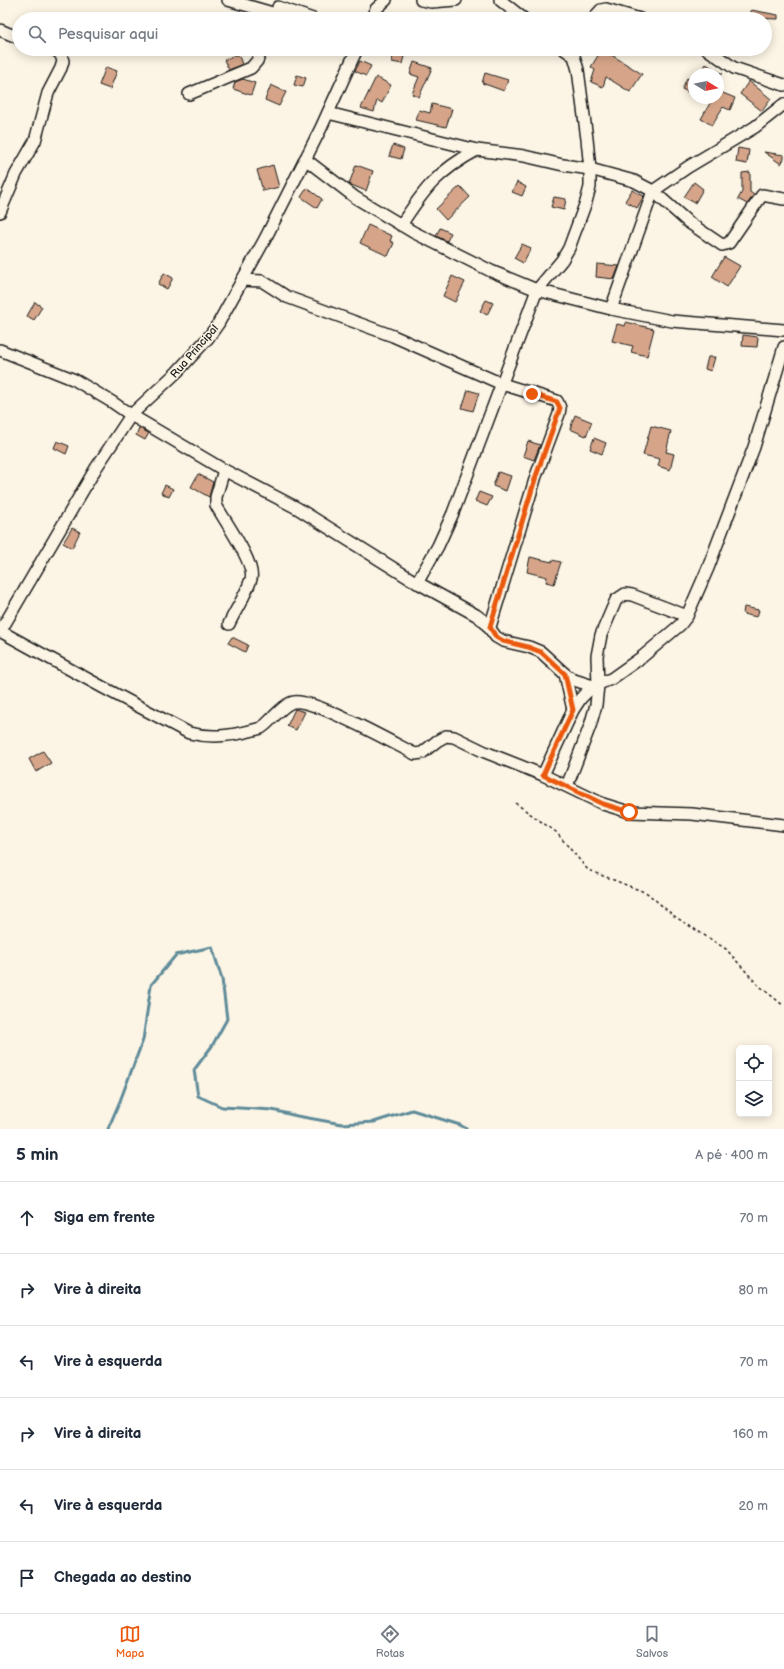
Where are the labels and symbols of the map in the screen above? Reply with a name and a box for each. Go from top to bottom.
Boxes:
north arrow [688,68,724,104]
street label: Rua Principal [168,322,221,381]
route end [523,385,541,403]
route start [620,803,638,821]

